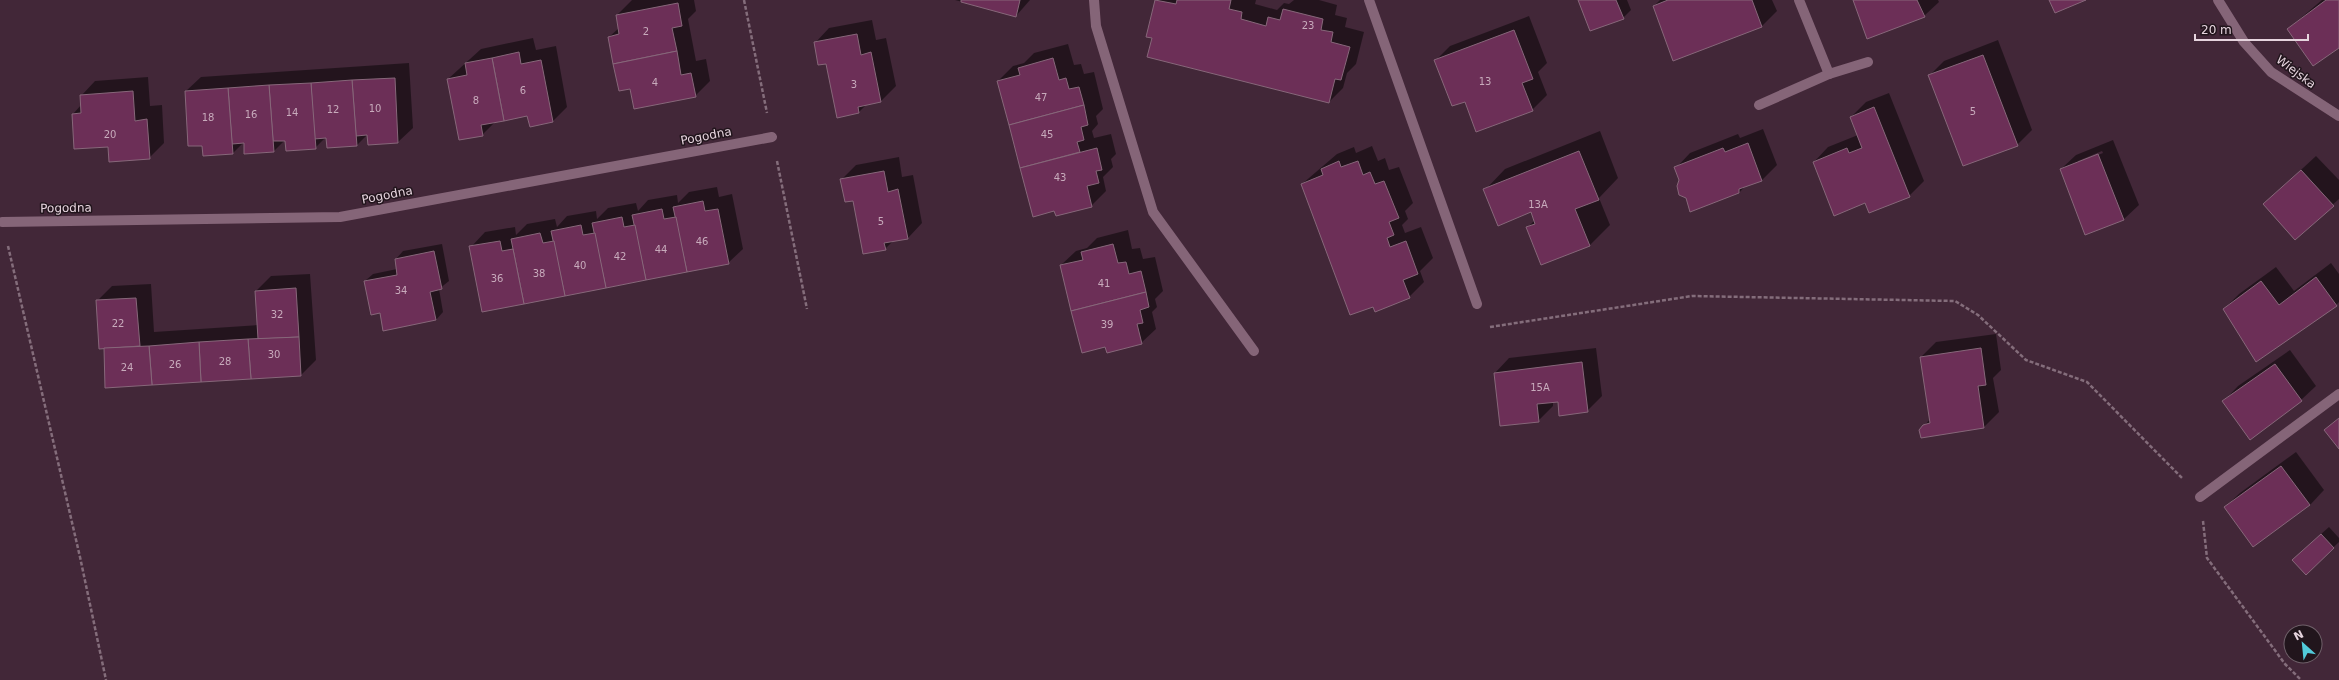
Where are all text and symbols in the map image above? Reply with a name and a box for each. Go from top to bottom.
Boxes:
scale bar [2195,16,2308,42]
house number: 23 [1302,20,1314,31]
text: 20 m [2201,23,2232,37]
house number: 2 [643,26,649,37]
street label: Wiejska [2273,53,2319,91]
house number: 13 [1479,76,1491,87]
house number: 4 [652,77,658,88]
house number: 3 [851,79,857,90]
house number: 6 [520,85,526,96]
house number: 47 [1035,92,1047,103]
house number: 8 [473,95,479,106]
house number: 10 [369,103,381,114]
house number: 12 [327,104,339,115]
house number: 5 [1970,106,1976,117]
house number: 14 [286,107,298,118]
house number: 16 [245,109,257,120]
house number: 18 [202,112,214,123]
street label: Pogodna [679,124,733,148]
house number: 20 [104,129,116,140]
house number: 45 [1041,129,1053,140]
house number: 43 [1054,172,1066,183]
street label: Pogodna [360,183,414,207]
house number: 13A [1528,199,1548,210]
street label: Pogodna [40,201,92,215]
house number: 5 [878,216,884,227]
house number: 46 [696,236,708,247]
house number: 44 [655,244,667,255]
house number: 42 [614,251,626,262]
house number: 40 [574,260,586,271]
house number: 38 [533,268,545,279]
house number: 36 [491,273,503,284]
house number: 41 [1098,278,1110,289]
house number: 34 [395,285,407,296]
house number: 32 [271,309,283,320]
house number: 22 [112,318,124,329]
house number: 39 [1101,319,1113,330]
house number: 30 [268,349,280,360]
house number: 28 [219,356,231,367]
house number: 26 [169,359,181,370]
house number: 24 [121,362,133,373]
house number: 15A [1530,382,1550,393]
north arrow [2283,624,2323,664]
text: N [2292,628,2306,643]

